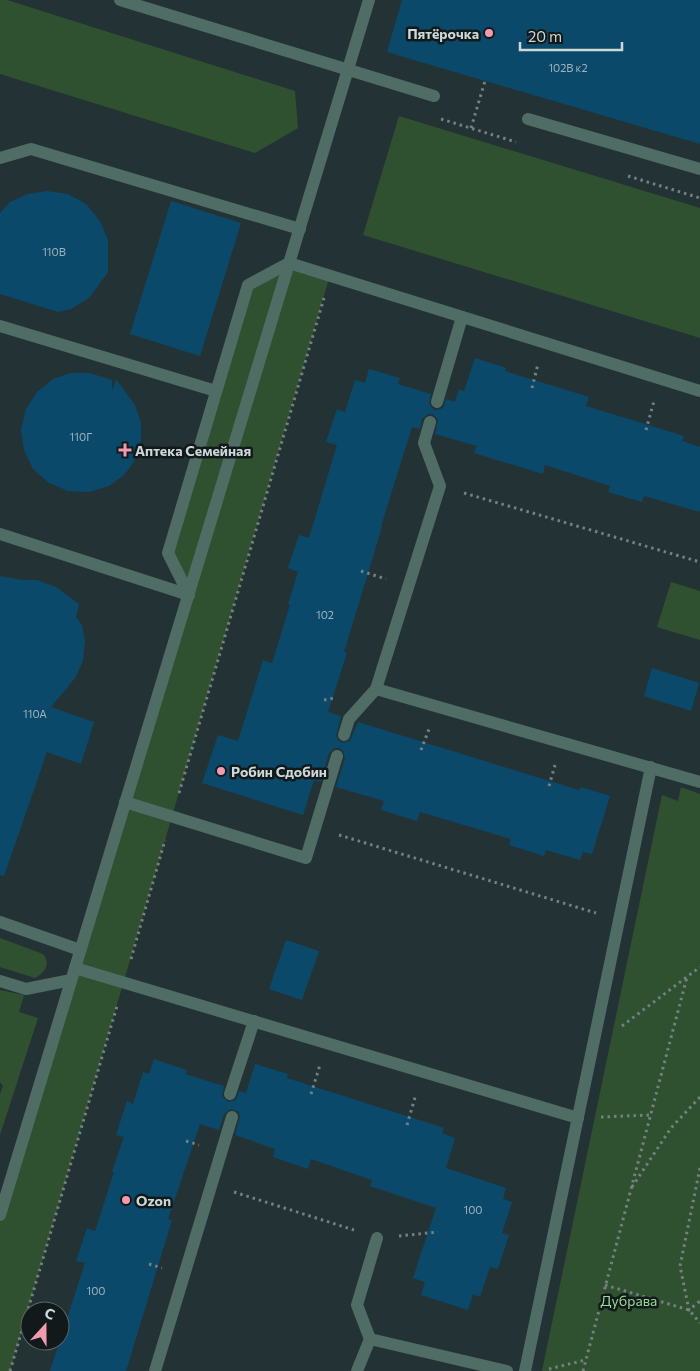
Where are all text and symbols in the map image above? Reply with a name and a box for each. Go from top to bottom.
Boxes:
scale bar [520,20,622,52]
place label: Пятёрочка [407,25,479,42]
marker: Пятёрочка [483,27,495,39]
text: 20 m [528,27,562,45]
house number: 102В к2 [548,61,588,74]
house number: 110В [42,245,66,258]
house number: 110Г [70,430,92,443]
place label: Аптека Семейная [135,442,251,459]
marker: Аптека Семейная [119,444,131,456]
house number: 102 [316,608,334,621]
house number: 110А [23,707,47,720]
place label: Робин Сдобин [231,763,327,780]
marker: Робин Сдобин [215,765,227,777]
place label: Ozon [136,1192,171,1209]
marker: Ozon [120,1194,132,1206]
house number: 100 [463,1203,483,1216]
house number: 100 [86,1284,106,1297]
park label: Дубрава [601,1292,657,1309]
north arrow [20,1301,70,1351]
text: С [42,1304,57,1323]

